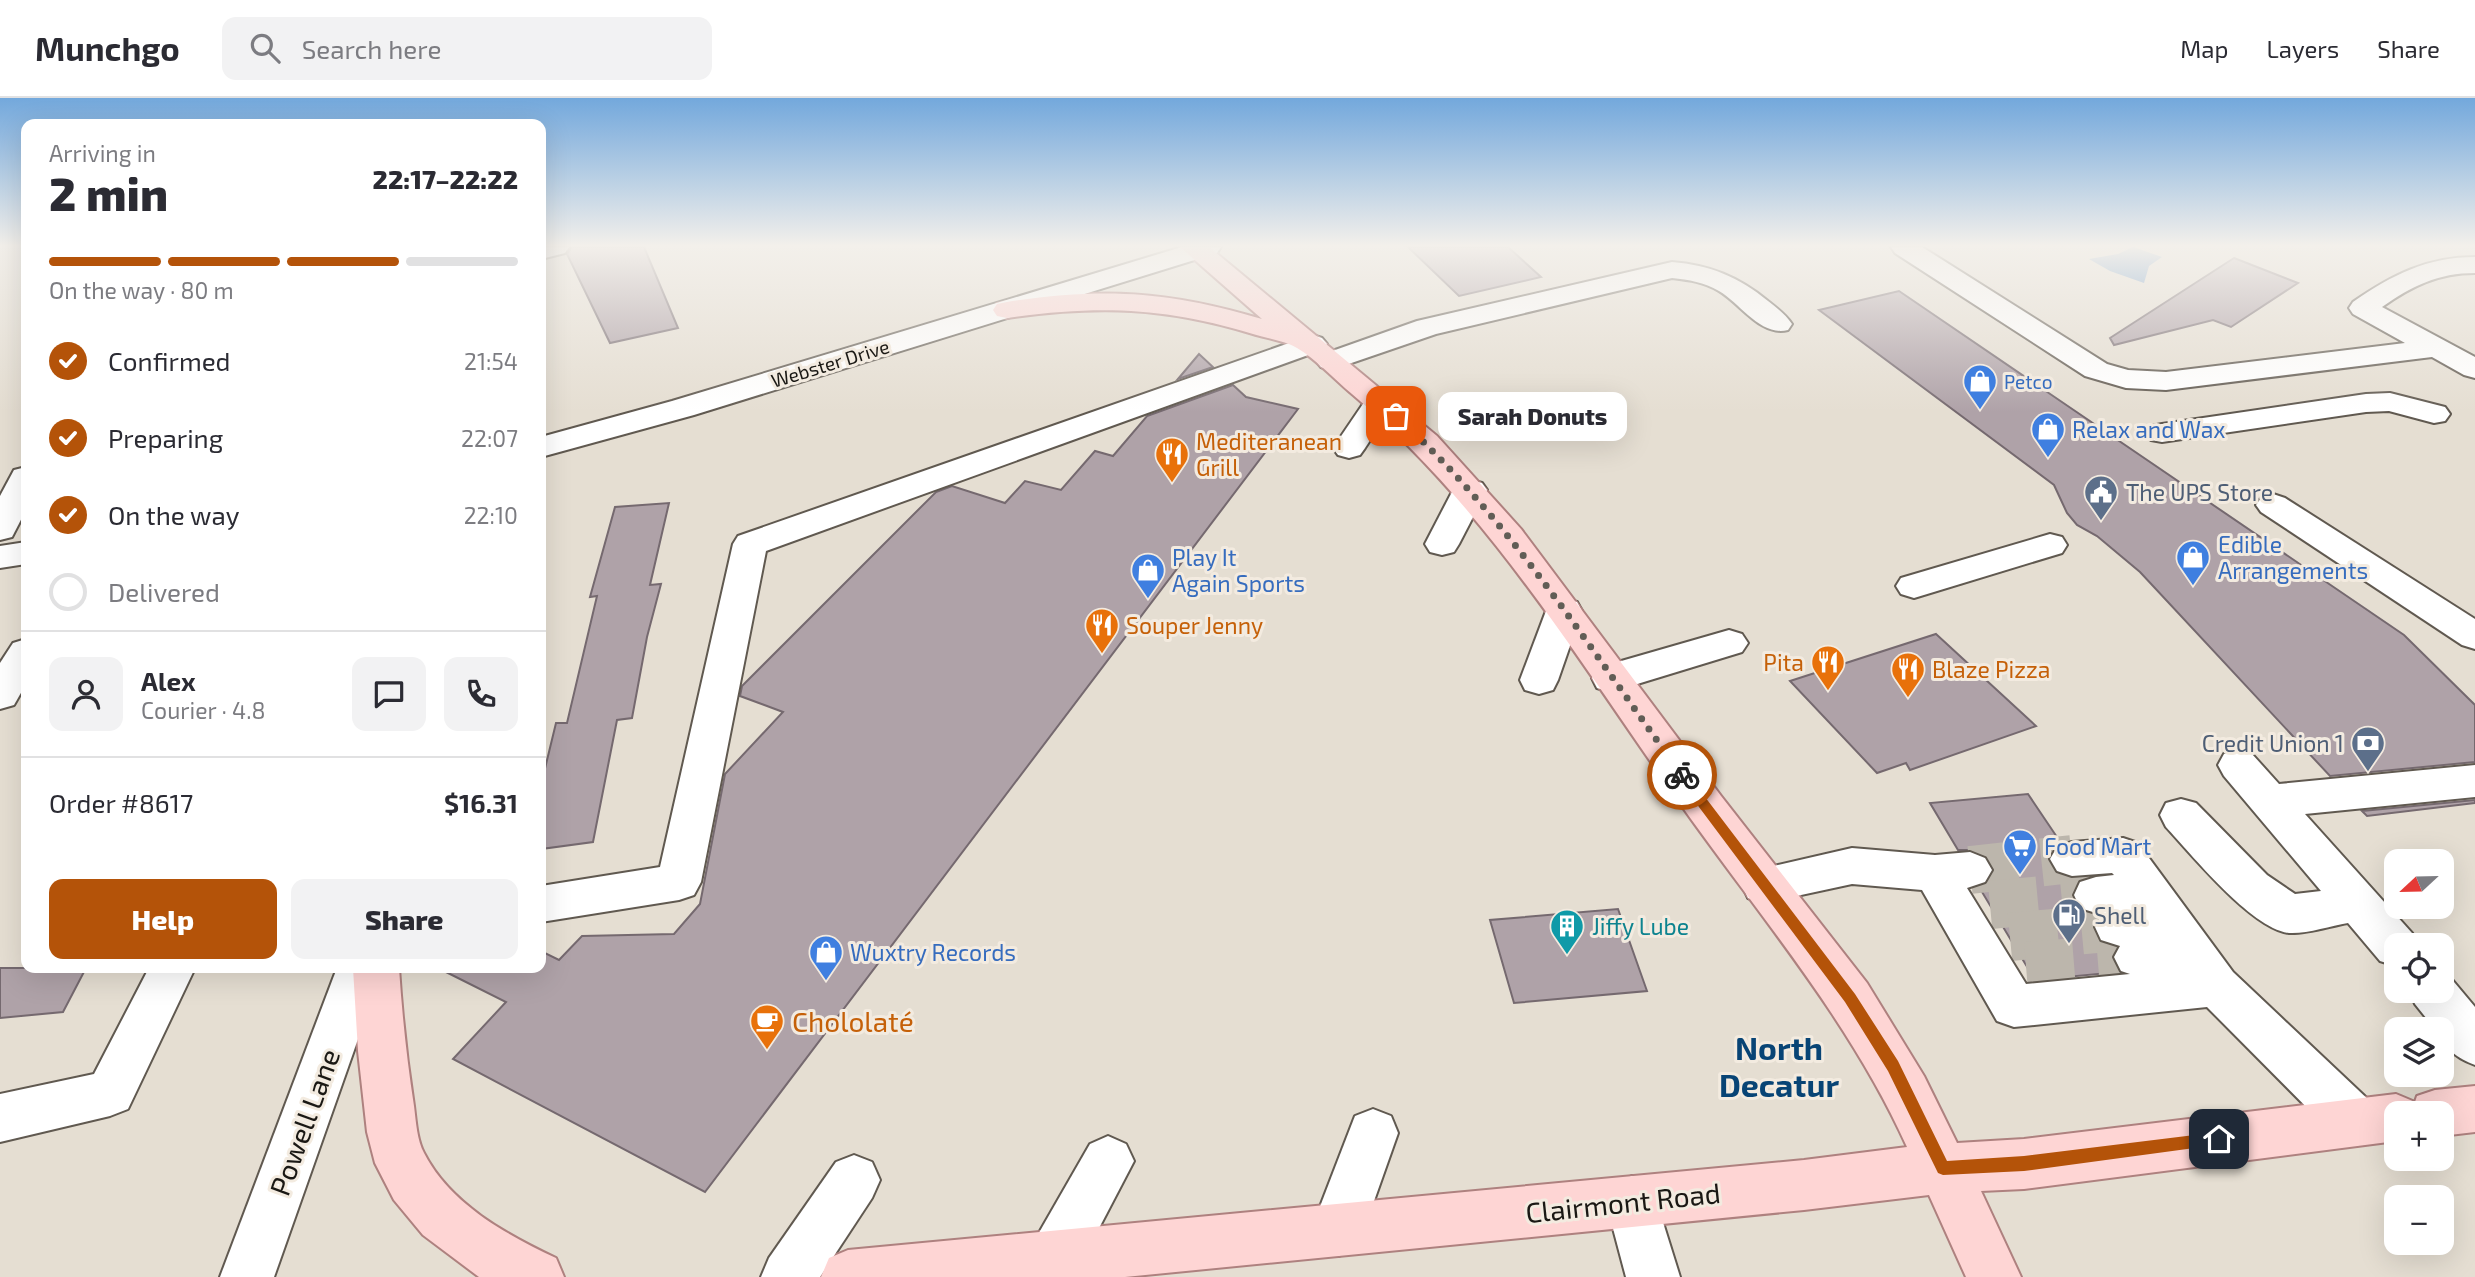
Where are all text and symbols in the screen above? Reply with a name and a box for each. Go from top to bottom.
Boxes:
search box [222,17,712,80]
text: Munchgo [35,28,180,68]
icon: search [246,29,284,67]
text: Search here [302,33,441,64]
text: Map [2180,34,2228,63]
text: Layers [2266,34,2339,63]
text: Share [2377,34,2440,63]
text: Arriving in [49,139,156,167]
text: 22:17–22:22 [373,163,518,194]
text: 2 min [49,165,168,220]
text: On the way · 80 m [49,276,234,304]
street label: Webster Drive [768,334,892,392]
icon: check [49,342,87,380]
text: Confirmed [108,345,231,376]
text: 21:54 [464,347,518,375]
shop icon: Petco [1961,362,1999,411]
place label: Petco [2004,370,2052,393]
pin [1366,386,1426,446]
callout: Sarah Donuts [1438,392,1627,440]
icon: bag [1377,397,1415,435]
text: Sarah Donuts [1458,402,1607,430]
shop icon: Relax and Wax [2029,410,2067,459]
place label: Relax and Wax [2072,415,2225,443]
icon: check [49,419,87,457]
text: Preparing [108,422,223,453]
text: 22:07 [461,424,518,452]
place label: Mediteranean Grill [1196,427,1342,481]
restaurant icon: Mediteranean Grill [1153,435,1191,484]
public building icon: The UPS Store [2082,473,2120,522]
place label: The UPS Store [2126,478,2273,506]
icon: check [49,496,87,534]
text: On the way [108,499,239,530]
text: 22:10 [464,501,518,529]
place label: Edible Arrangements [2218,530,2368,584]
shop icon: Edible Arrangements [2174,538,2212,587]
place label: Play It Again Sports [1172,543,1305,597]
shop icon: Play It Again Sports [1129,551,1167,600]
text: Delivered [108,576,220,607]
restaurant icon: Souper Jenny [1083,606,1121,655]
place label: Souper Jenny [1126,611,1263,639]
restaurant icon: Pita [1809,643,1847,692]
place label: Pita [1763,648,1804,676]
restaurant icon: Blaze Pizza [1889,650,1927,699]
place label: Blaze Pizza [1932,655,2050,683]
button: person [49,657,123,731]
button: chat [352,657,426,731]
button: phone [444,657,518,731]
text: Alex [141,665,196,696]
text: Courier · 4.8 [141,696,265,724]
bank icon: Credit Union 1 [2349,724,2387,773]
place label: Credit Union 1 [2202,729,2344,757]
courier [1647,740,1717,810]
icon: bike [1663,756,1701,794]
text: Order #8617 [49,787,193,818]
text: $16.31 [444,787,518,818]
supermarket icon: Food Mart [2001,827,2039,876]
place label: Food Mart [2044,832,2151,860]
north arrow [2384,849,2454,919]
map controls [2384,849,2454,1255]
button: Help [49,879,277,959]
button: Share [291,879,518,959]
fuel station icon: Shell [2050,896,2088,945]
place label: Shell [2094,901,2146,929]
building icon: Jiffy Lube [1548,907,1586,956]
place label: Jiffy Lube [1592,912,1689,940]
shop icon: Wuxtry Records [807,933,845,982]
button: locate [2384,933,2454,1003]
place label: Wuxtry Records [850,938,1016,966]
cafe icon: Chololaté [748,1002,786,1051]
place label: Chololaté [792,1004,914,1038]
button: layers [2384,1017,2454,1087]
district label: North Decatur [1719,1028,1839,1103]
street label: Powell Lane [262,1044,346,1200]
button: + [2384,1101,2454,1171]
pin [2189,1109,2249,1169]
icon: home [2200,1120,2238,1158]
street label: Clairmont Road [1524,1175,1722,1229]
button: − [2384,1185,2454,1255]

